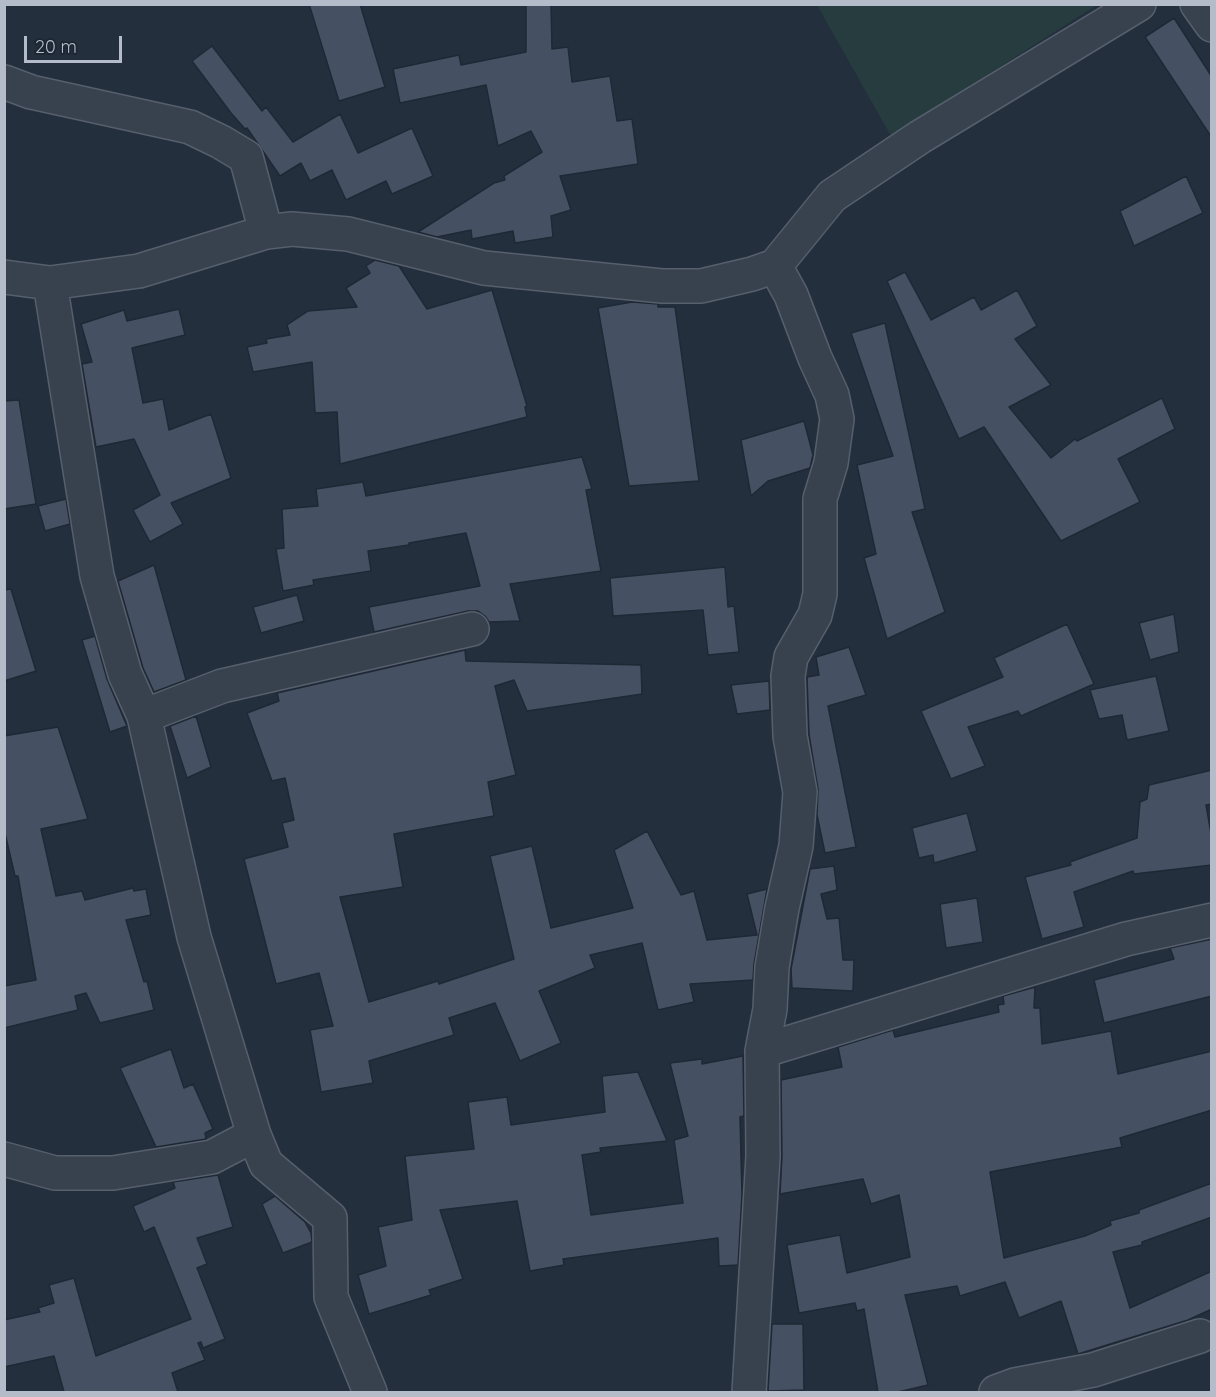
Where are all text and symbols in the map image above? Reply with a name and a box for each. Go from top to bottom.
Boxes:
scale bar [27,24,124,62]
text: 20 m [35,35,77,58]

